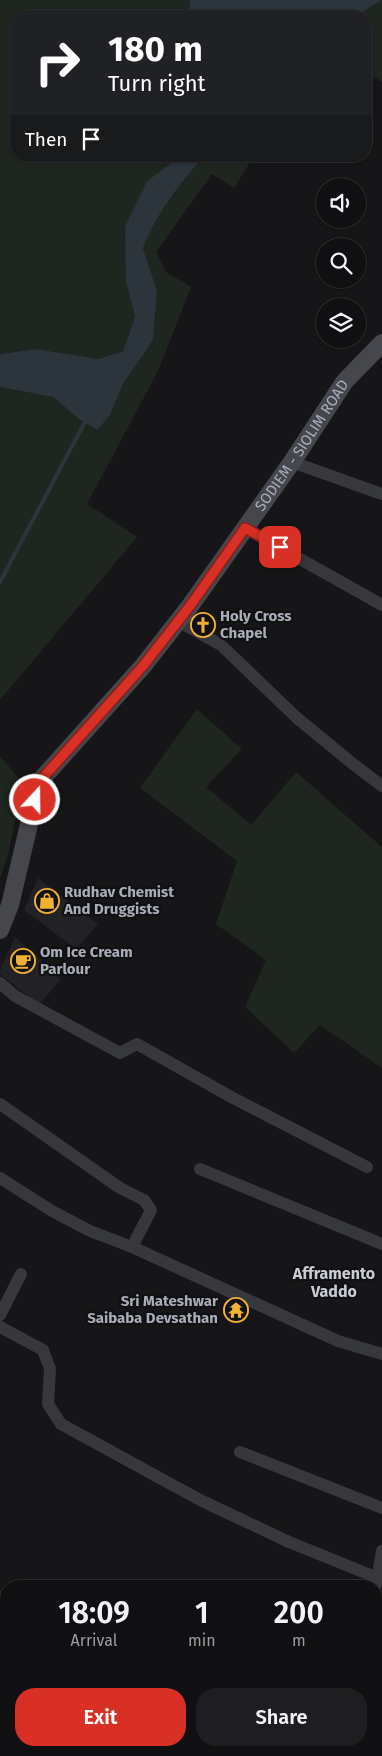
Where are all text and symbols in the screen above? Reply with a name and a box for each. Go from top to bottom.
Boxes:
text: 180 m [108,28,203,70]
icon: right [25,30,90,95]
text: Turn right [108,70,205,97]
icon: arrive [77,125,105,153]
text: Then [25,128,67,151]
map controls [316,178,366,348]
button: sound [316,178,366,228]
button: search [316,238,366,288]
button: layers [316,298,366,348]
street label: SODIEM - SIOLIM ROAD [251,376,352,515]
pin [259,526,301,568]
icon: arrive [266,533,294,561]
place label: Holy Cross Chapel [220,607,292,642]
church icon: Holy Cross Chapel [190,612,216,638]
position arrow [8,773,60,825]
place label: Rudhav Chemist And Druggists [63,883,174,918]
shop icon: Rudhav Chemist And Druggists [34,888,60,914]
place label: Om Ice Cream Parlour [40,943,133,978]
cafe icon: Om Ice Cream Parlour [10,948,36,974]
district label: Afframento Vaddo [292,1264,375,1301]
place label: Sri Mateshwar Saibaba Devsathan [87,1292,219,1327]
temple icon: Sri Mateshwar Saibaba Devsathan [223,1297,249,1323]
text: 18:09 [58,1595,130,1631]
text: 1 [195,1595,209,1631]
text: 200 [274,1595,324,1631]
text: Arrival [71,1631,117,1650]
text: min [188,1631,216,1650]
text: m [292,1631,306,1650]
button: Exit [15,1688,186,1746]
button: Share [196,1688,367,1746]

